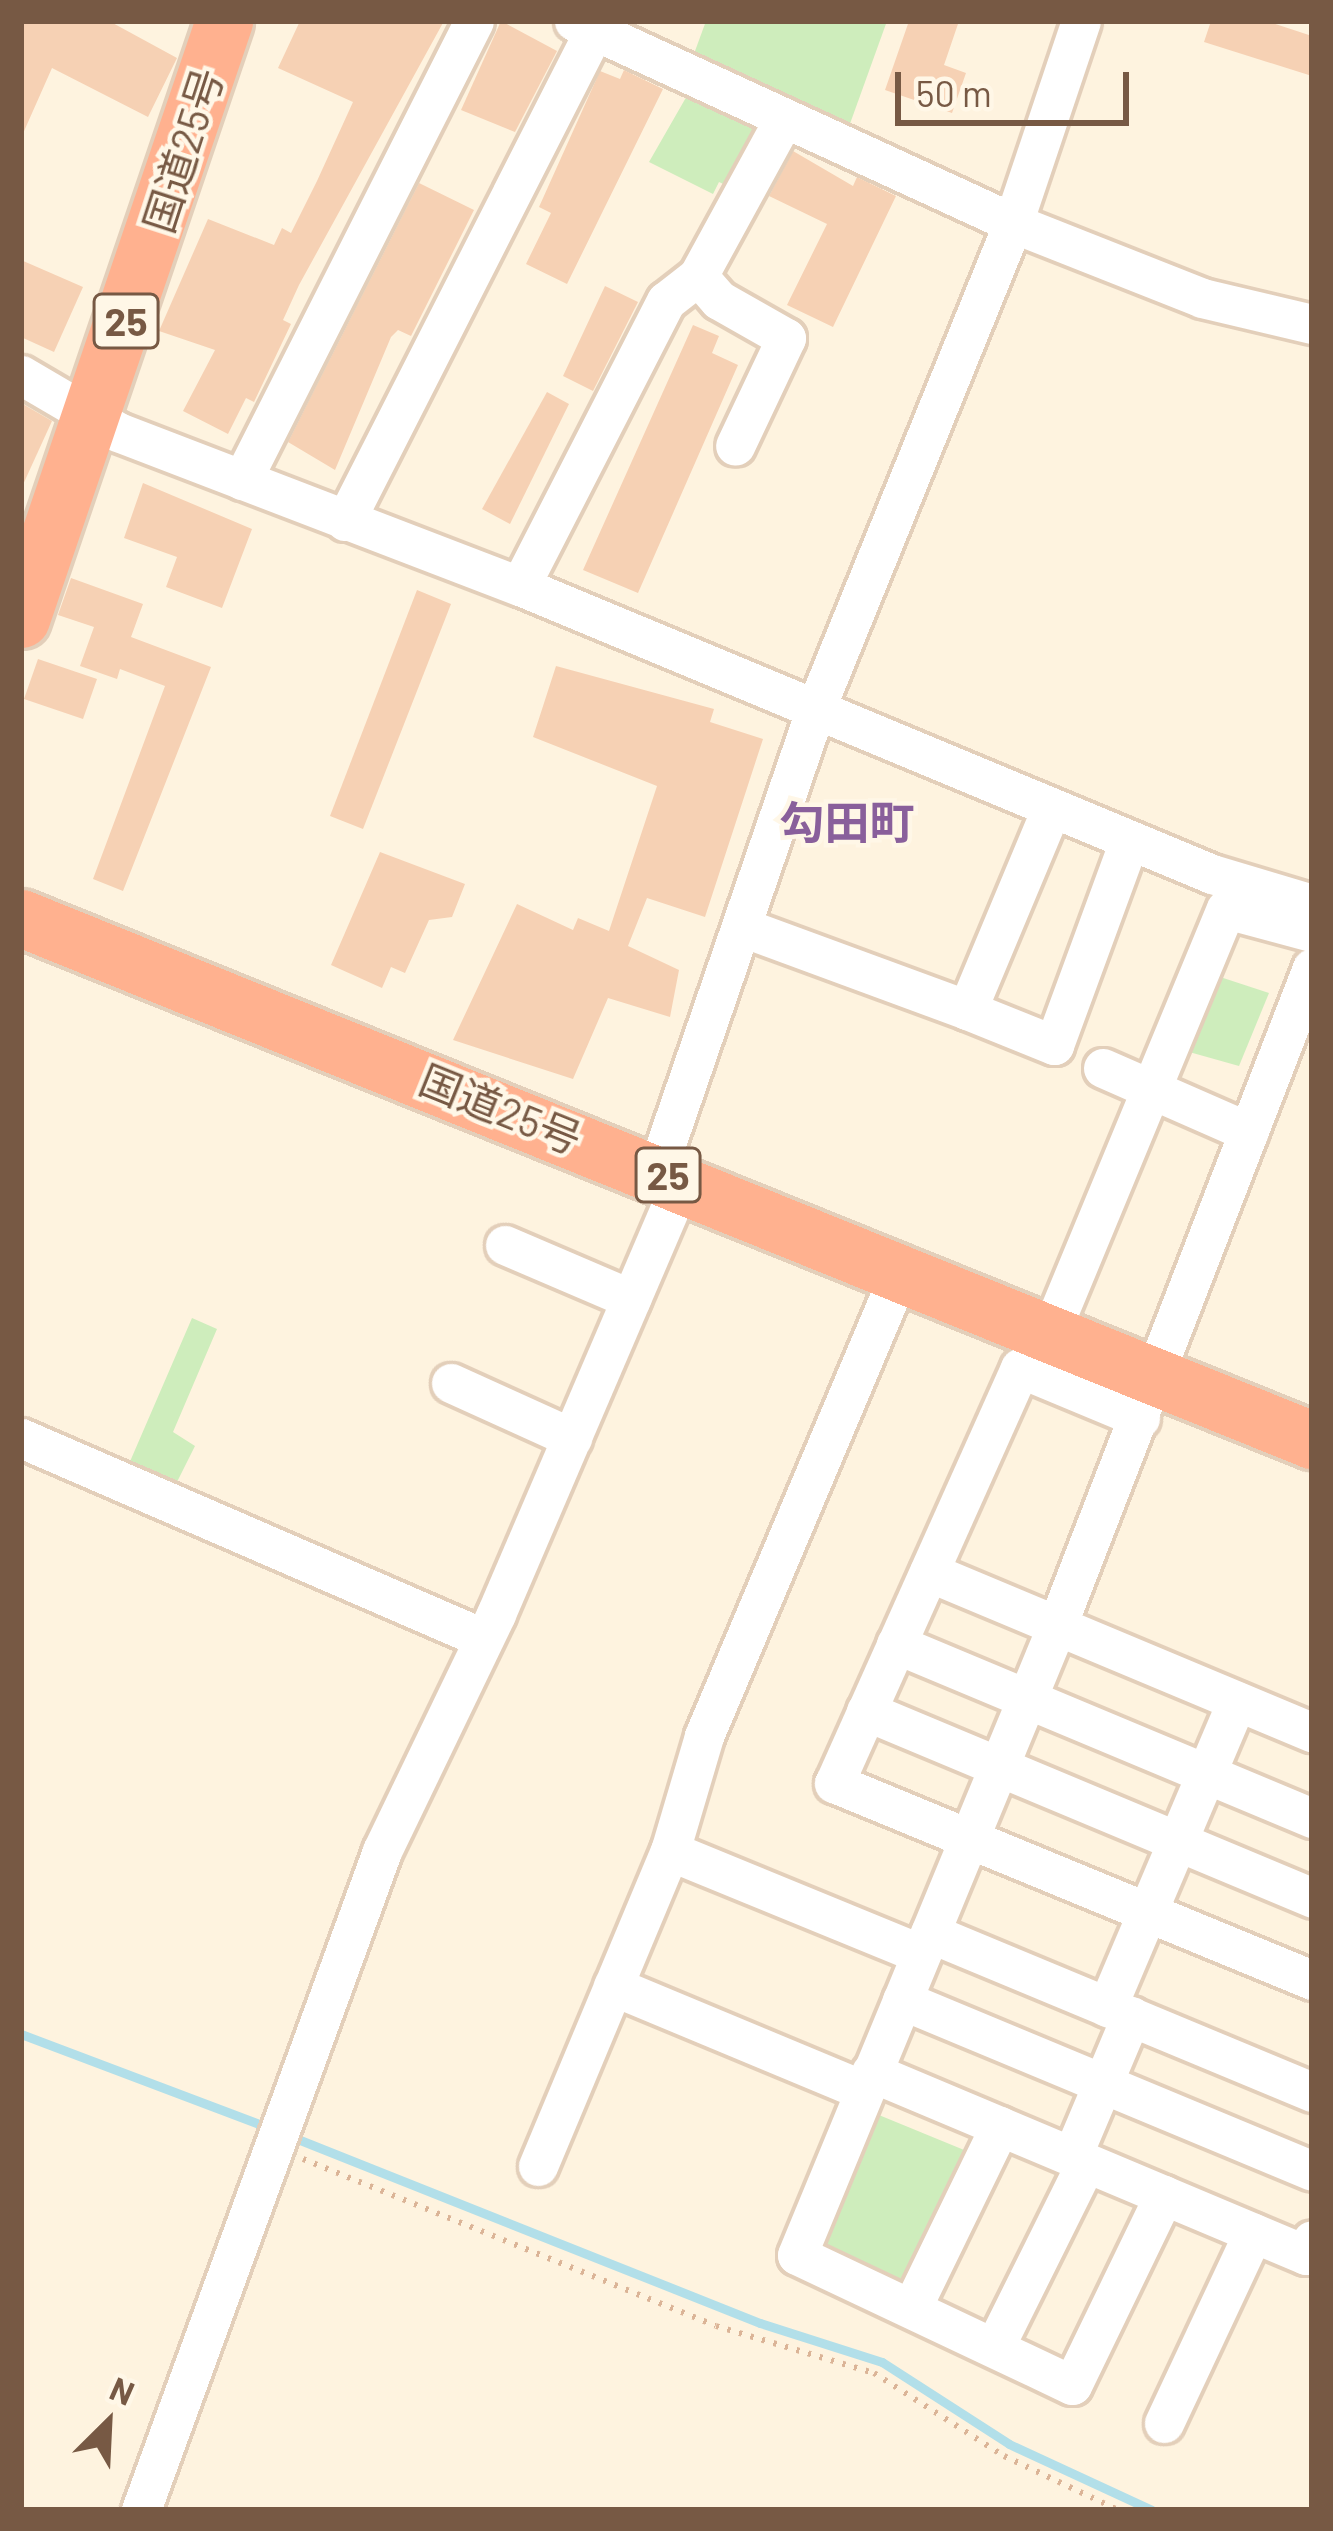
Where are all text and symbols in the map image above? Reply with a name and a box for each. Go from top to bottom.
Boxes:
scale bar [901,48,1135,122]
street label: 国道25号 [132,61,232,239]
text: 50 m [916,71,992,114]
road number: 25 [90,288,162,354]
district label: 勾田町 [780,795,914,849]
street label: 国道25号 [413,1053,589,1163]
road number: 25 [632,1142,704,1208]
north arrow [48,2363,168,2483]
text: N [104,2367,141,2413]

